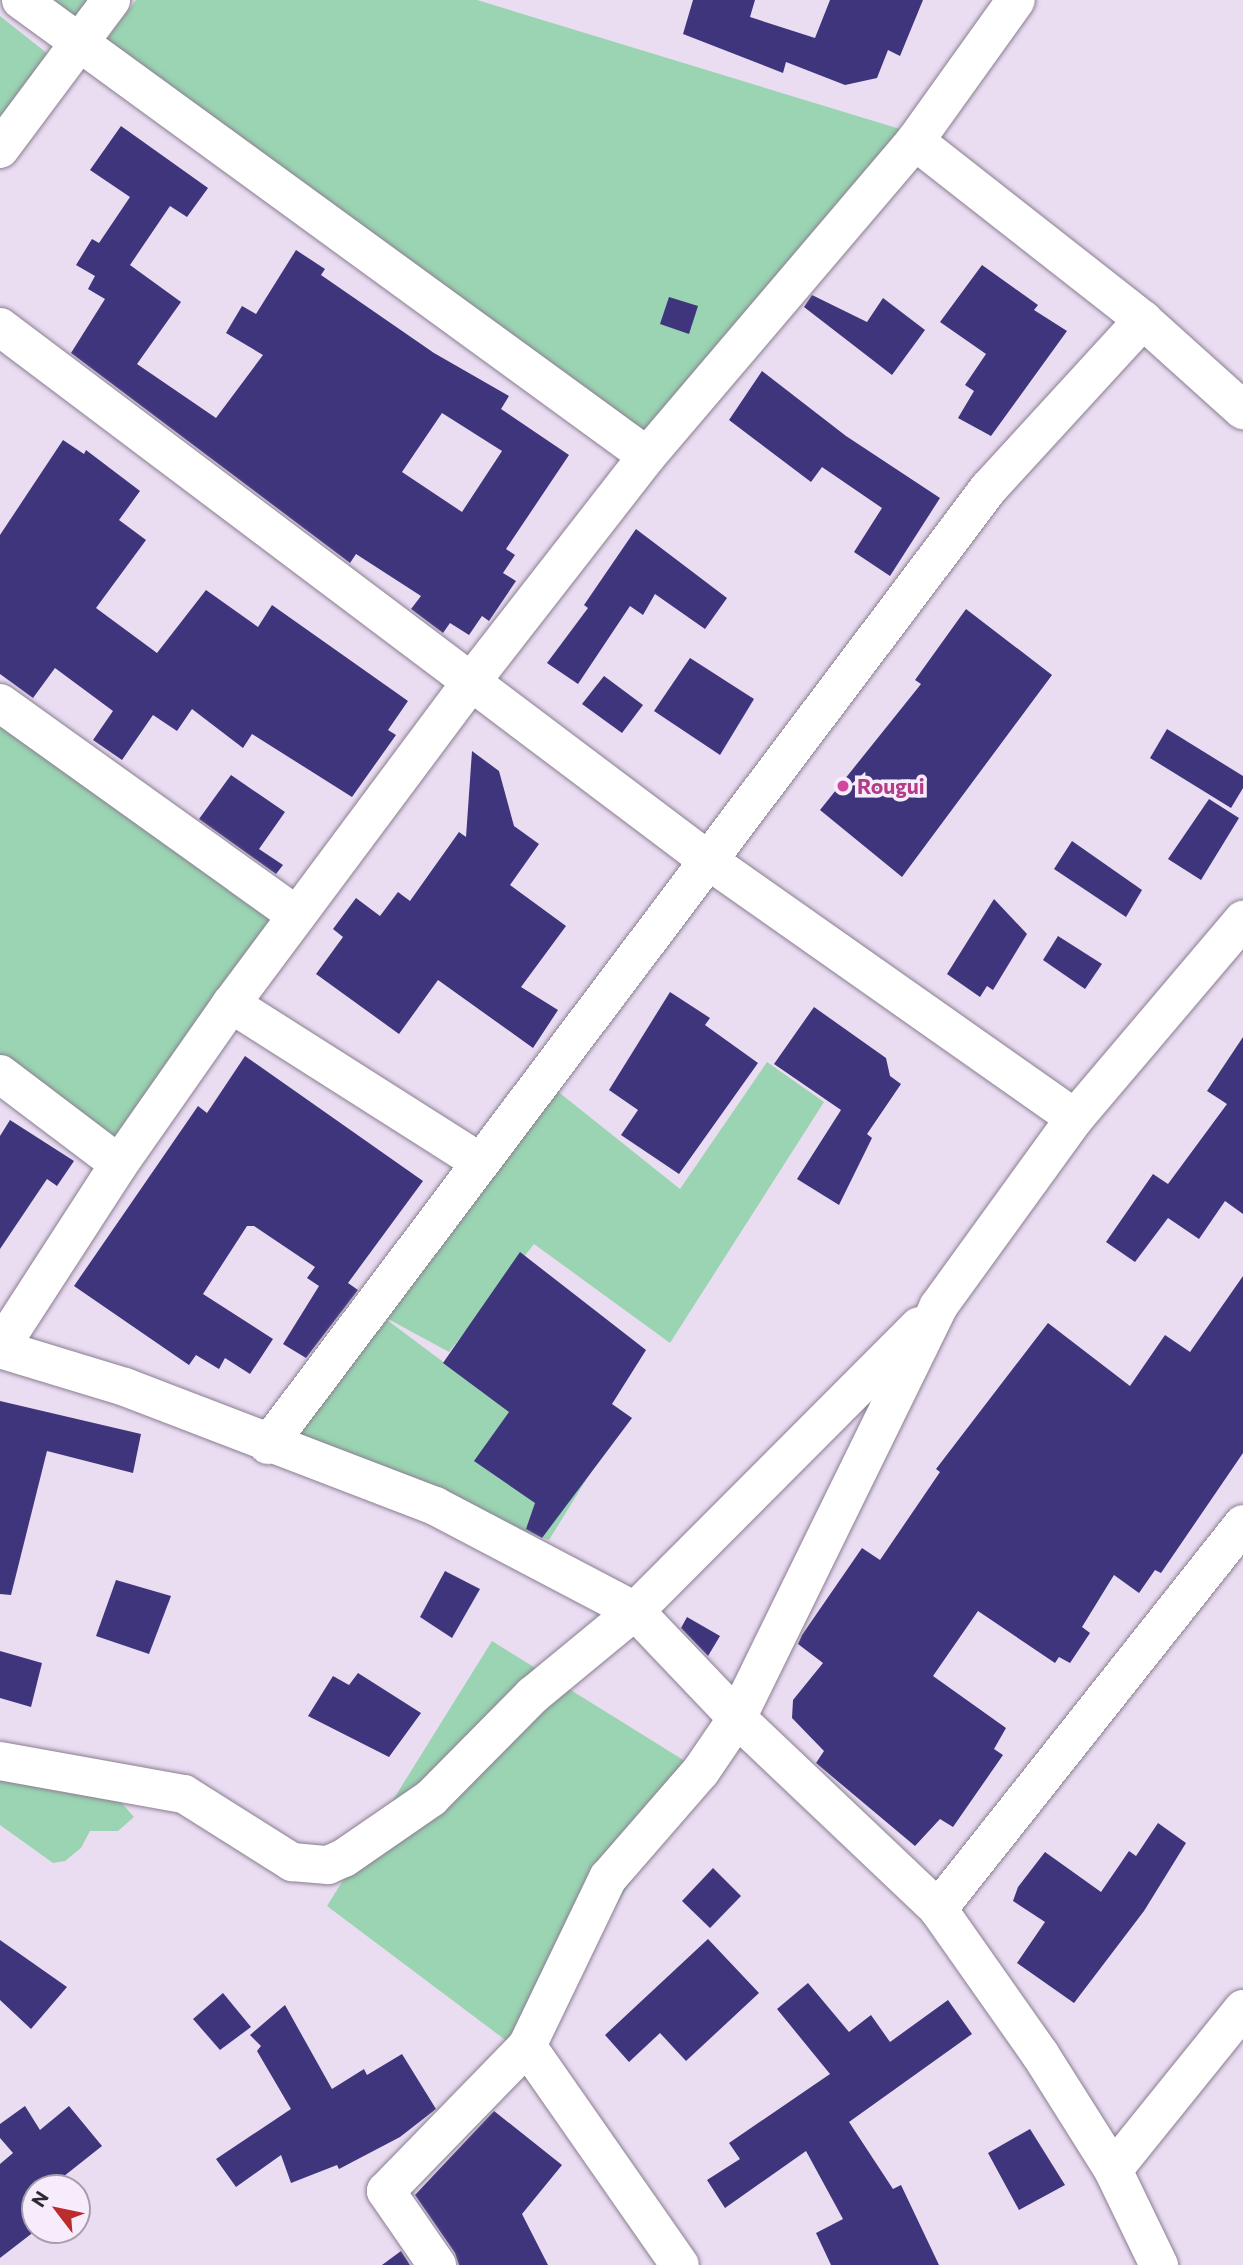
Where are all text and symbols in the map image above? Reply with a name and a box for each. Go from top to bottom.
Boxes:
place label: Rougui [857,773,925,799]
marker: Rougui [835,778,851,794]
north arrow [21,2174,91,2244]
text: N [26,2187,53,2211]

